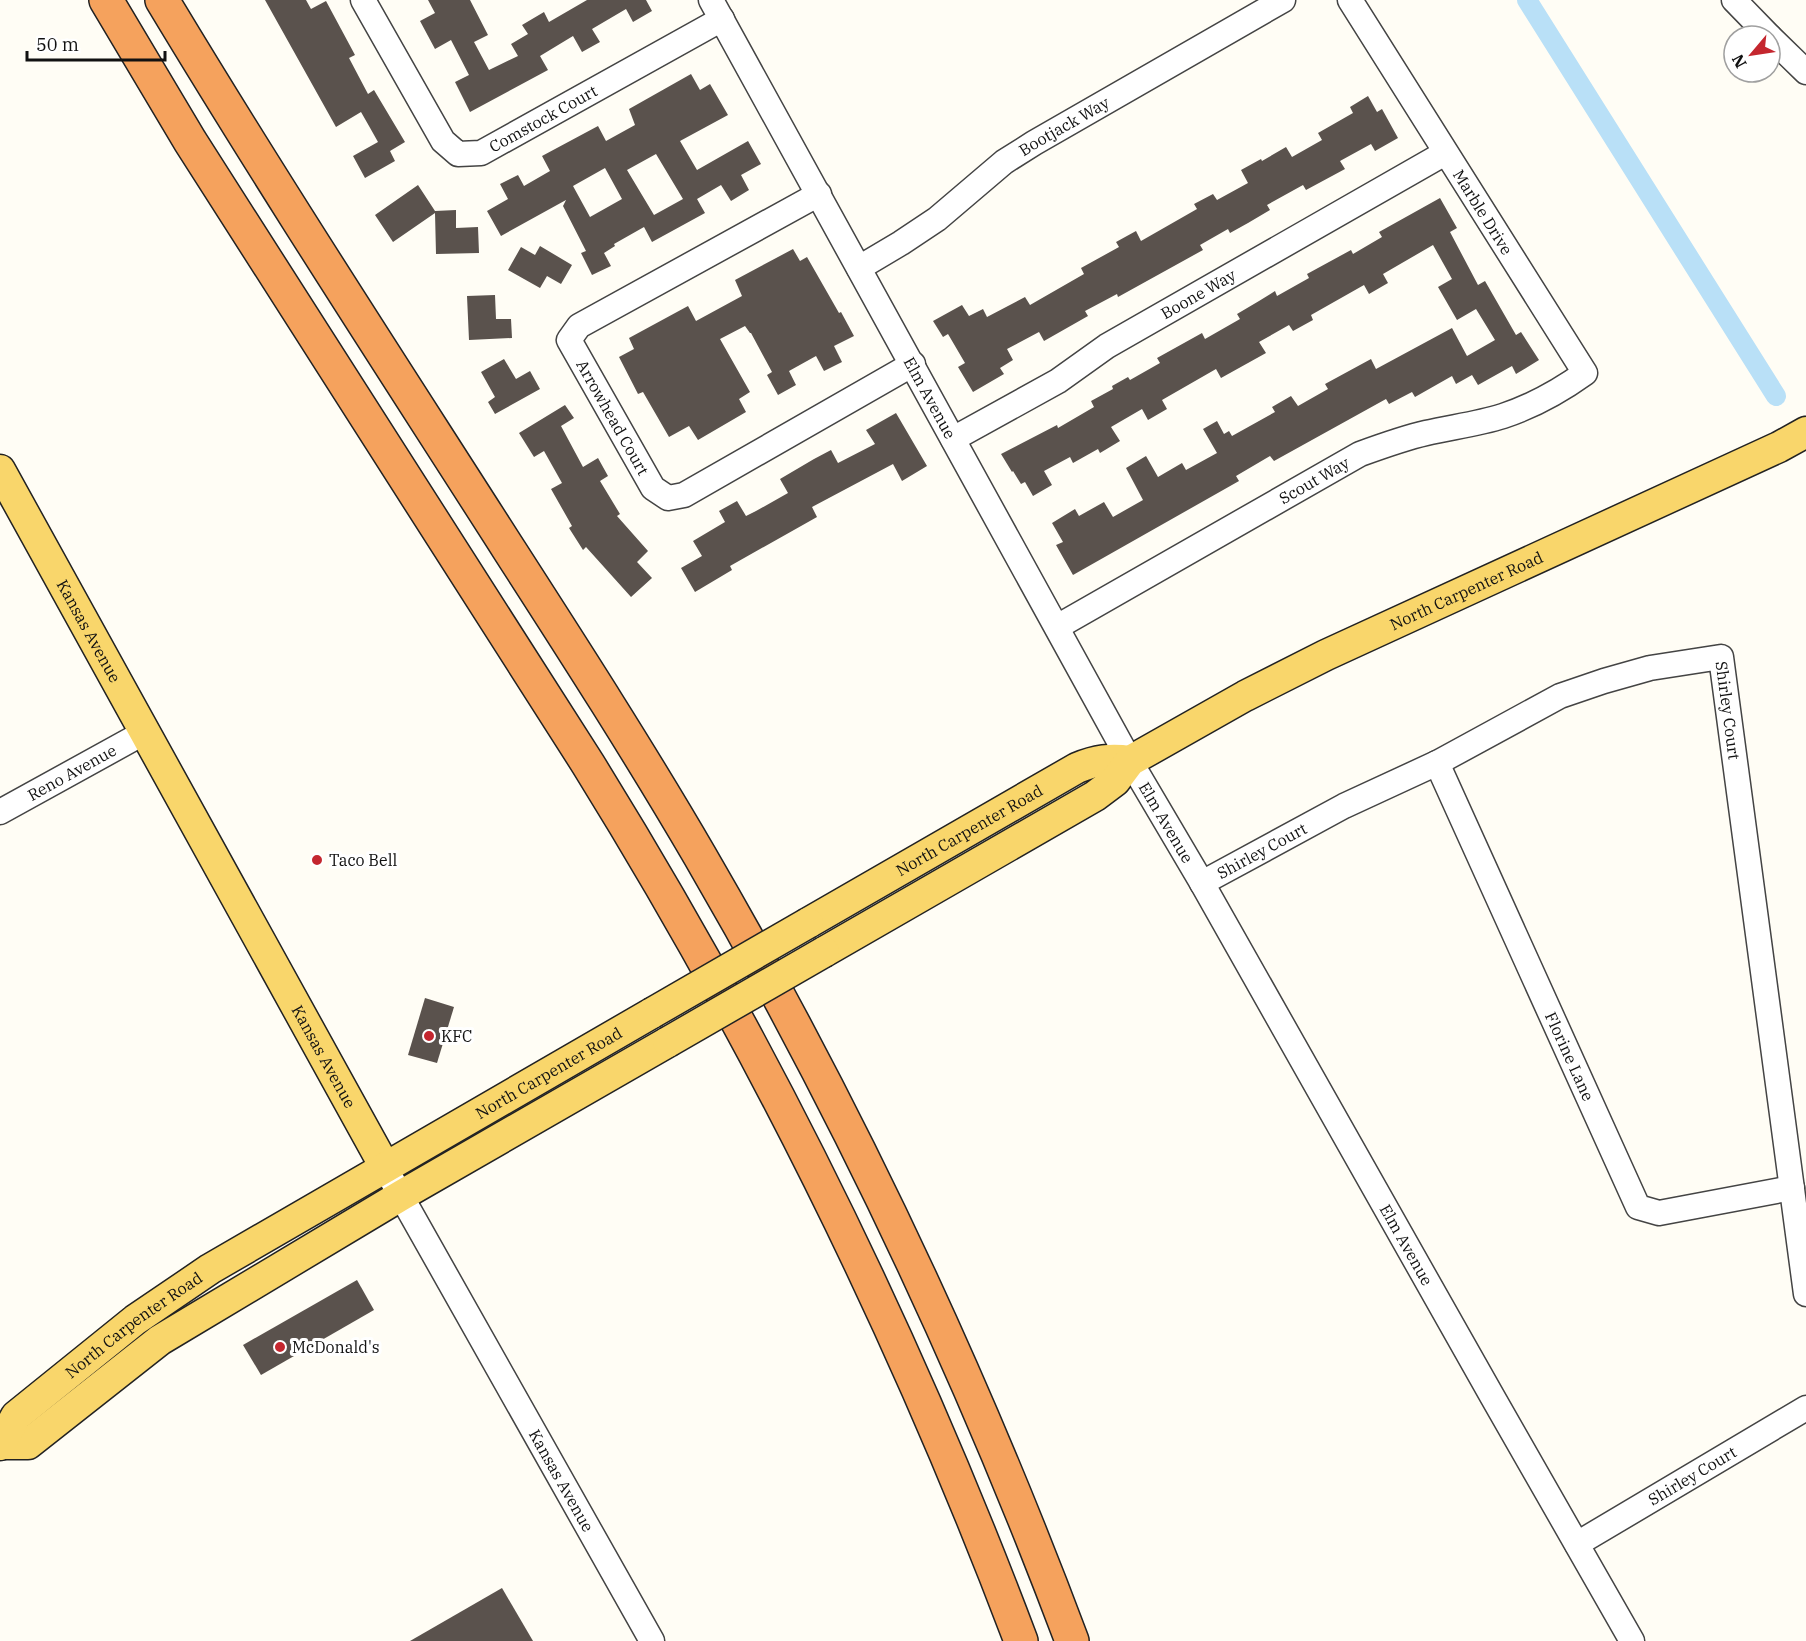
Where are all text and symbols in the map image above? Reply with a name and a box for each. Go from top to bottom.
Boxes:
scale bar [27,24,165,62]
north arrow [1722,24,1782,84]
text: 50 m [36,33,79,56]
text: N [1727,51,1751,72]
street label: Comstock Court [486,80,601,157]
street label: Bootjack Way [1015,92,1113,160]
street label: Marble Drive [1449,166,1517,258]
street label: Boone Way [1157,264,1239,323]
street label: Elm Avenue [899,353,961,442]
street label: Arrowhead Court [572,356,654,479]
street label: Scout Way [1275,452,1353,508]
street label: North Carpenter Road [1387,547,1546,634]
street label: Kansas Avenue [53,576,125,686]
street label: Shirley Court [1712,660,1745,761]
street label: Reno Avenue [24,740,120,805]
street label: Elm Avenue [1135,778,1198,866]
street label: North Carpenter Road [892,780,1046,880]
street label: Shirley Court [1213,818,1310,883]
place label: Taco Bell [329,850,397,870]
marker: Taco Bell [310,853,324,867]
street label: Kansas Avenue [288,1002,360,1111]
street label: Florine Lane [1541,1009,1599,1104]
street label: North Carpenter Road [472,1022,626,1123]
place label: KFC [441,1026,472,1046]
marker: KFC [422,1029,436,1043]
street label: Elm Avenue [1376,1201,1437,1289]
street label: North Carpenter Road [61,1267,206,1382]
place label: McDonald's [292,1337,380,1357]
marker: McDonald's [273,1340,287,1354]
street label: Kansas Avenue [525,1426,598,1535]
street label: Shirley Court [1644,1441,1740,1510]

